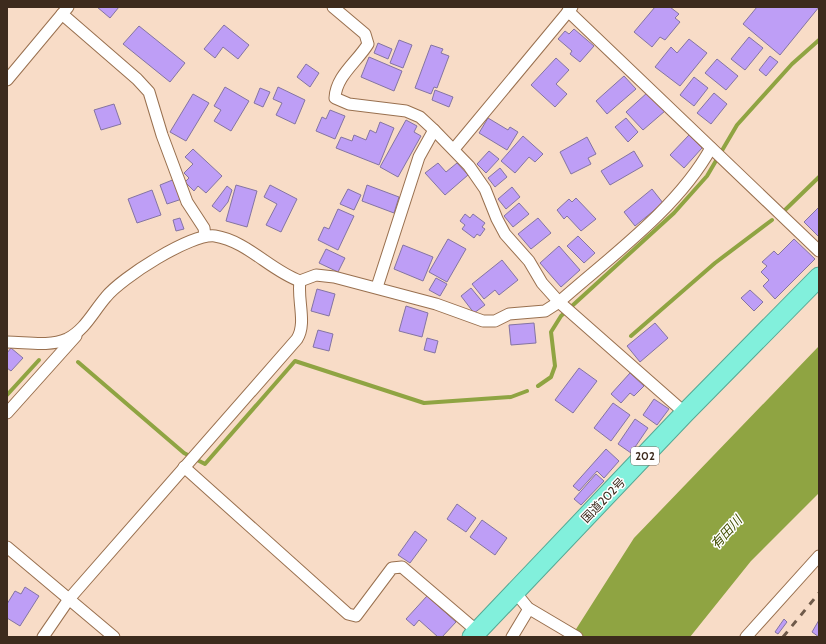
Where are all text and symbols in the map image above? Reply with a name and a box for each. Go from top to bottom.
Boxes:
road number: 202 [631,447,659,465]
street label: 国道202号 [578,474,628,526]
water label: 有田川 [707,511,746,552]

